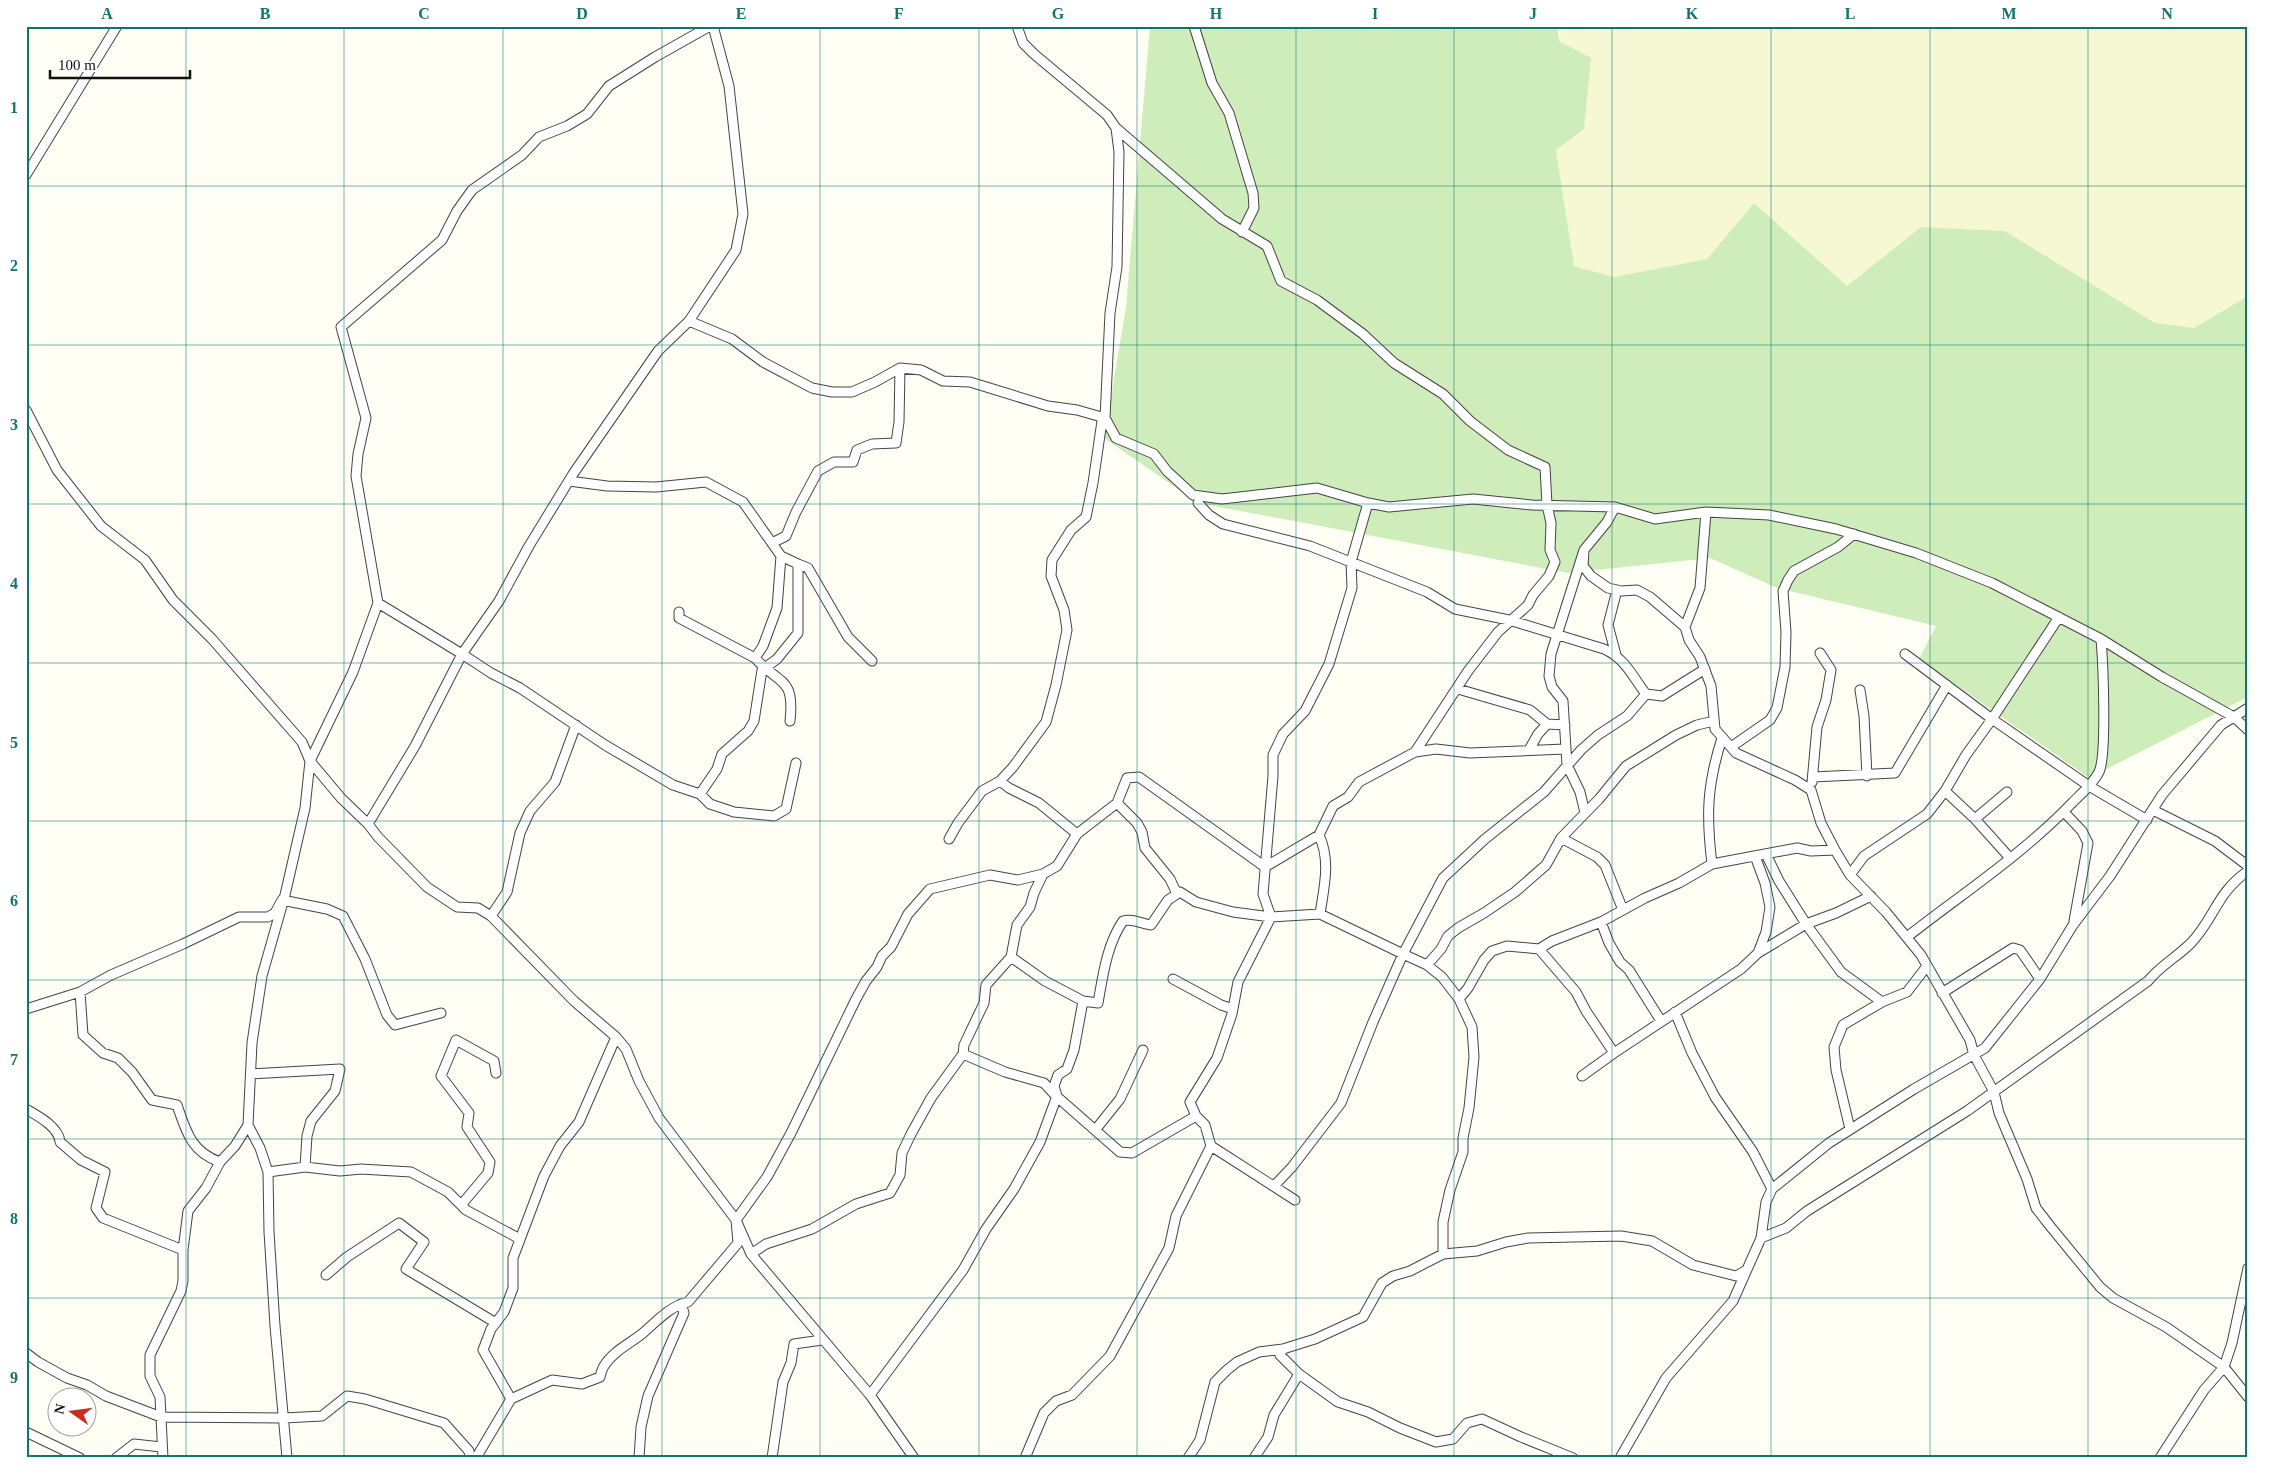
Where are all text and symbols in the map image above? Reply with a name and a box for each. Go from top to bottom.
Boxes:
text: A [101,5,113,22]
text: B [260,5,271,22]
text: C [418,5,430,22]
text: D [576,5,588,22]
text: E [736,5,746,22]
text: F [894,5,904,22]
text: G [1052,5,1065,22]
text: H [1210,5,1223,22]
text: I [1372,5,1378,22]
text: J [1529,5,1537,22]
text: K [1686,5,1699,22]
text: L [1845,5,1855,22]
text: M [2001,5,2017,22]
text: N [2161,5,2173,22]
scale bar [50,48,190,80]
text: 100 m [58,57,96,73]
text: 1 [10,99,18,116]
text: 2 [10,257,18,274]
text: 3 [10,416,18,433]
text: 4 [10,575,18,592]
text: 5 [10,734,18,751]
text: 6 [10,892,18,909]
text: 7 [10,1051,18,1068]
text: 8 [10,1210,18,1227]
text: 9 [10,1369,18,1386]
north arrow [48,1386,98,1436]
text: N [51,1402,68,1416]

